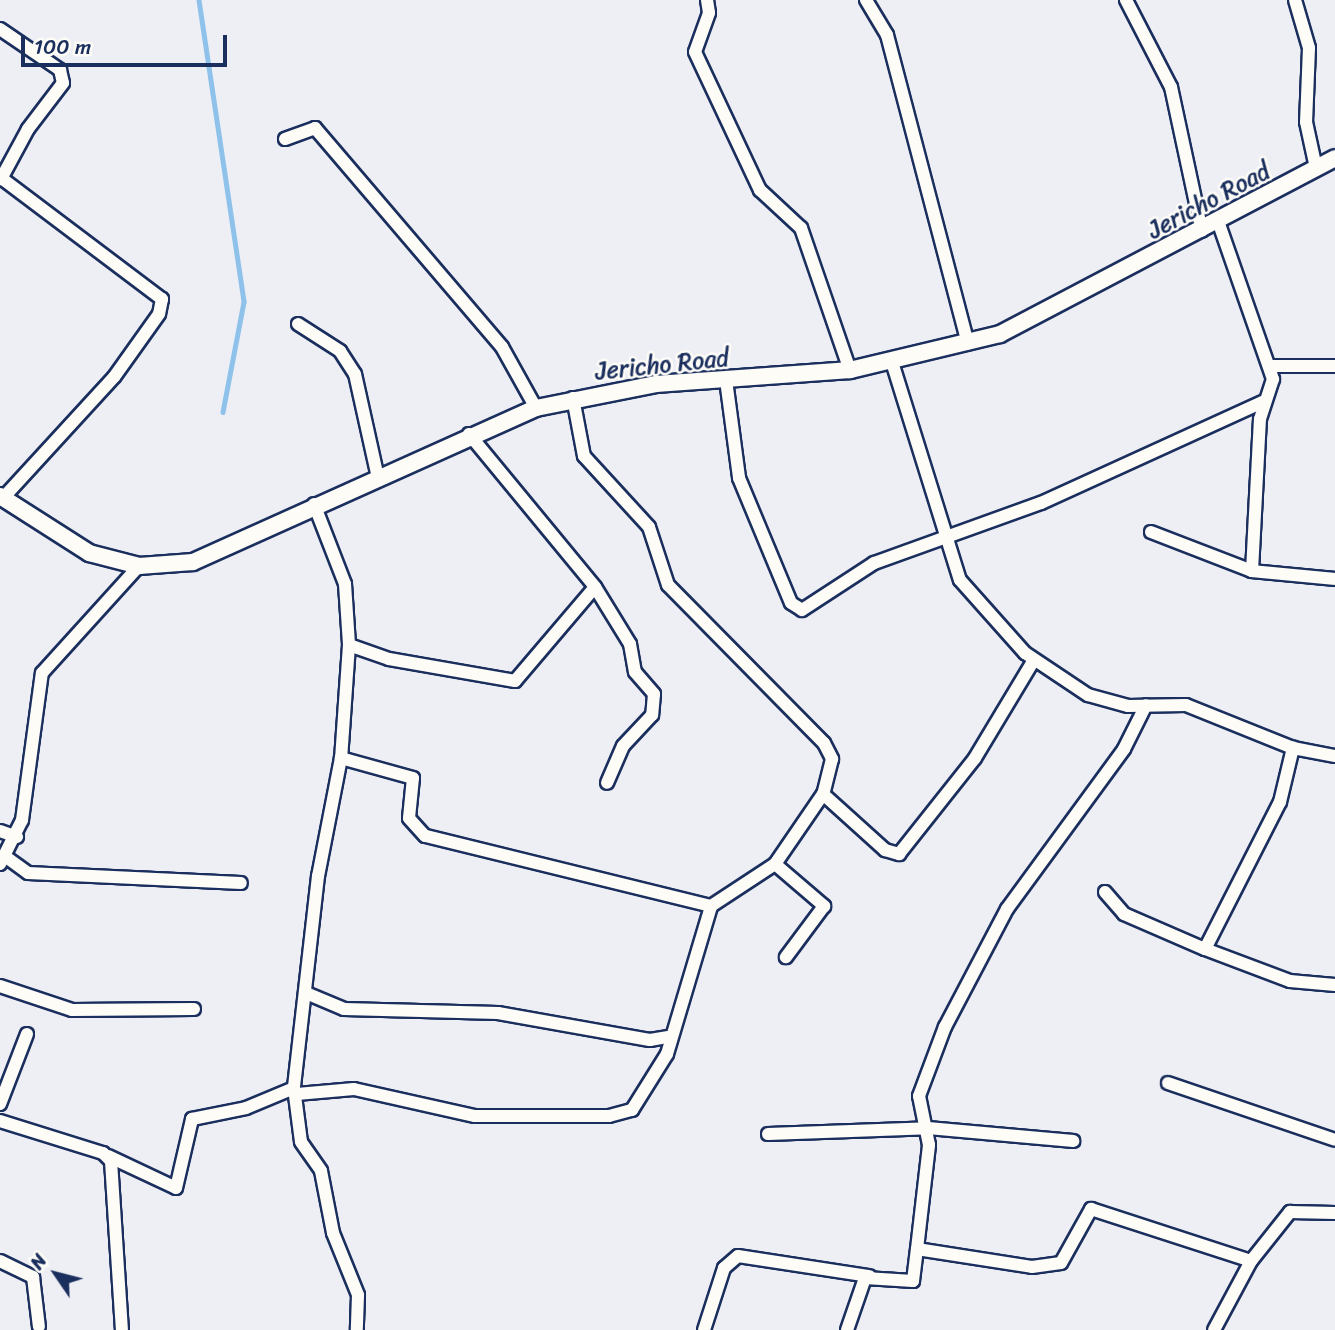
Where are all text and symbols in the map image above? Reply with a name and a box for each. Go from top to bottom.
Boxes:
scale bar [24,21,231,65]
text: 100 m [34,28,91,66]
street label: Jericho Road [1143,157,1275,245]
street label: Jericho Road [594,344,730,386]
north arrow [21,1239,91,1309]
text: N [21,1247,56,1277]

